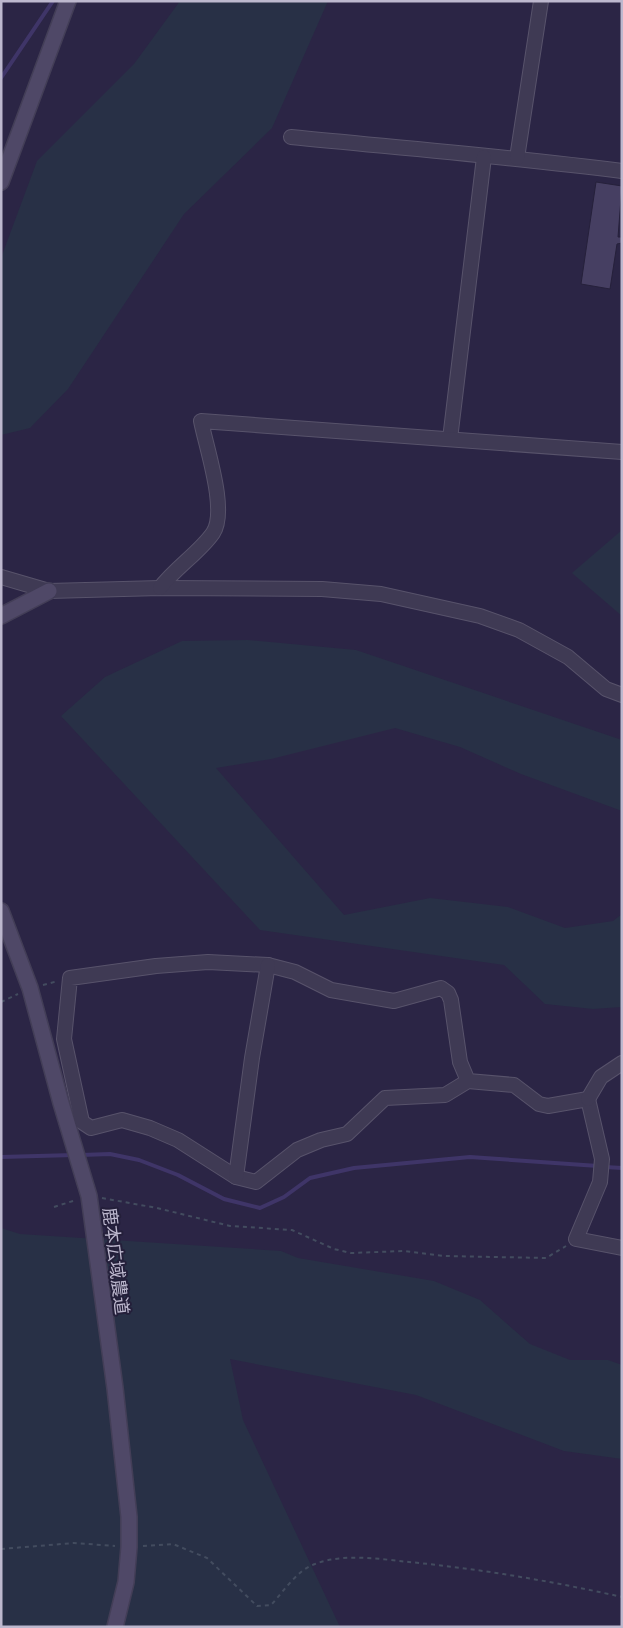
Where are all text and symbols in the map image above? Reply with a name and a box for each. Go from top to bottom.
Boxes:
street label: 鹿本広域農道 [99,1206,133,1316]

